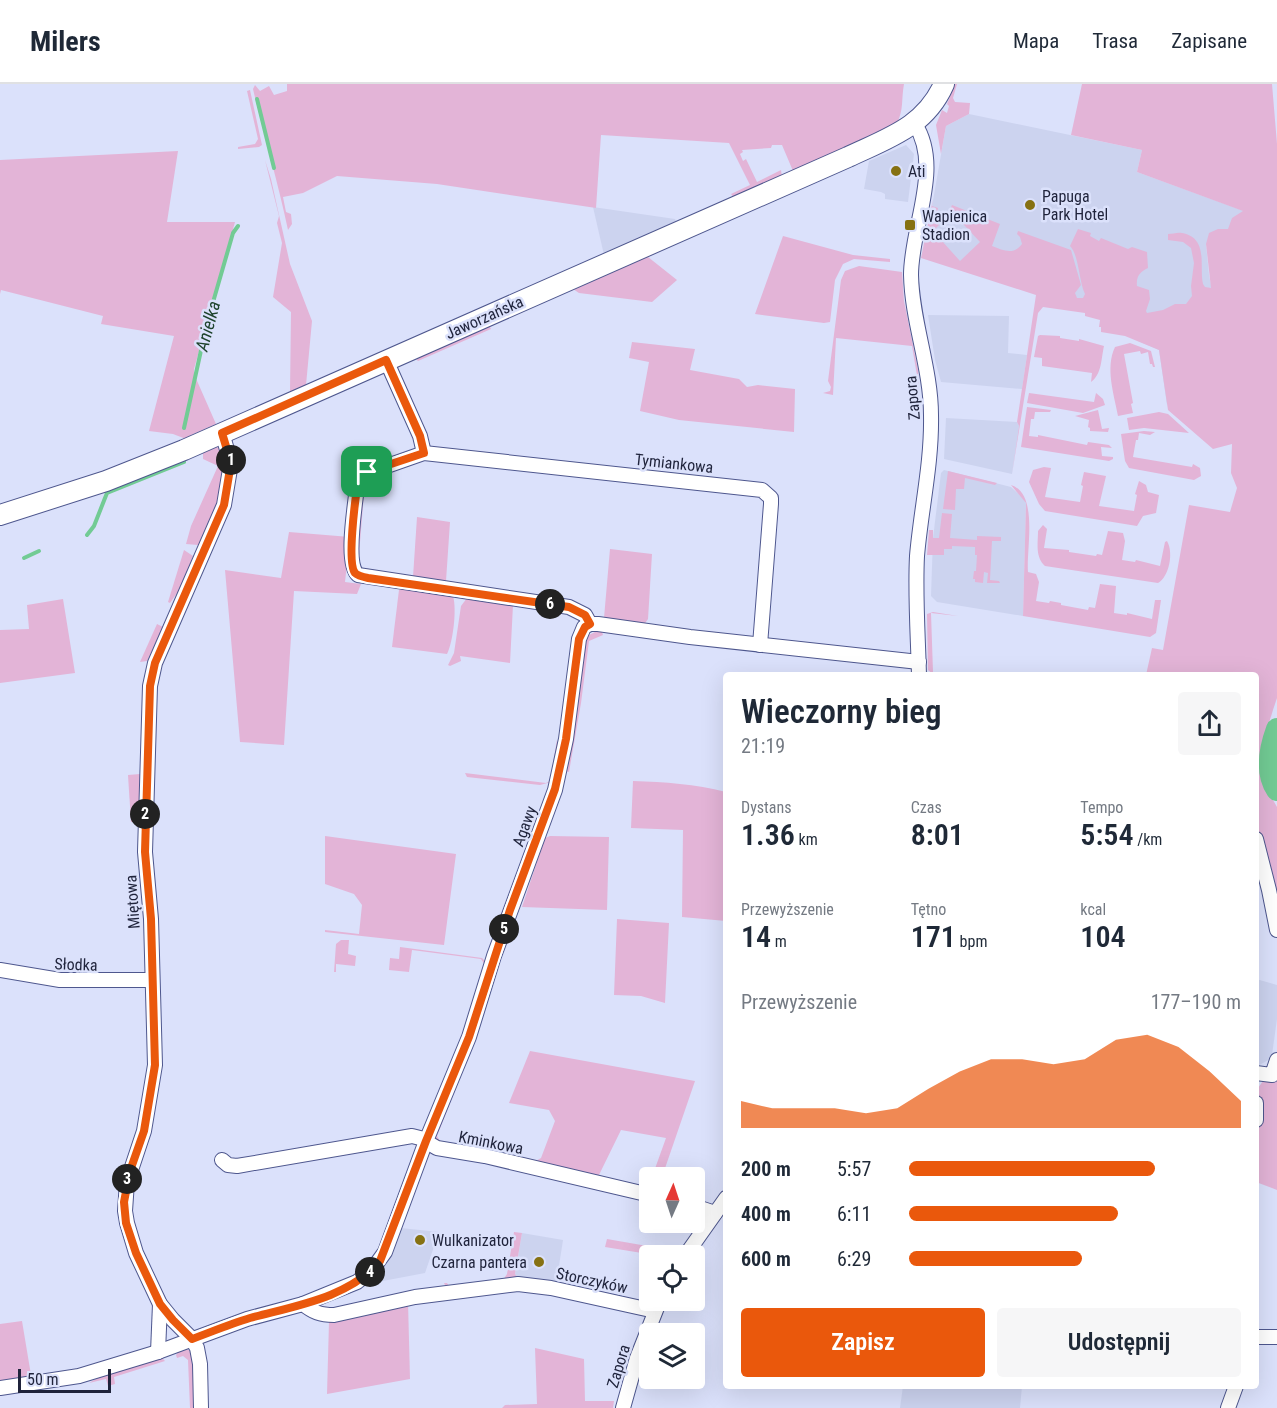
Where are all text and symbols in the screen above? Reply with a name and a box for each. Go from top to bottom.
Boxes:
text: Milers [30,25,101,58]
text: Mapa [1013,29,1059,53]
text: Trasa [1092,29,1138,53]
text: Zapisane [1171,29,1247,53]
place label: Ati [908,162,926,181]
marker: Ati [889,164,903,178]
place label: Papuga Park Hotel [1042,187,1108,224]
marker: Papuga Park Hotel [1023,198,1037,212]
place label: Wapienica Stadion [922,207,987,244]
marker: Wapienica Stadion [903,218,917,232]
street label: Jaworzańska [442,292,526,343]
water label: Anielka [191,299,224,354]
street label: Zapora [901,375,924,421]
pin: 1 [216,445,246,475]
pin [341,446,392,497]
text: 1 [227,450,235,469]
street label: Tymiankowa [634,450,714,477]
icon: arrive [350,455,383,488]
pin: 6 [535,589,565,619]
text: 6 [546,594,554,613]
text: Wieczorny bieg [741,692,942,731]
button: share [1178,692,1241,755]
text: 21:19 [741,734,785,758]
text: Dystans [741,798,792,817]
text: Czas [911,798,942,817]
text: Tempo [1080,798,1123,817]
pin: 2 [130,799,160,829]
street label: Agawy [508,803,541,849]
text: 2 [141,804,149,823]
text: 1.36 [741,817,795,852]
text: 8:01 [911,817,964,852]
text: 5:54 [1080,817,1134,852]
text: km [795,830,818,849]
text: /km [1134,830,1162,849]
street label: Miętowa [121,874,144,930]
text: Przewyższenie [741,900,834,919]
text: Tętno [911,900,946,919]
text: kcal [1080,900,1106,919]
pin: 5 [489,914,519,944]
text: 5 [500,919,508,938]
text: 14 [741,919,771,954]
text: 171 [911,919,956,954]
text: 104 [1080,919,1126,954]
text: m [771,932,787,951]
text: bpm [956,932,987,951]
street label: Słodka [54,954,98,975]
text: Przewyższenie [741,990,857,1014]
text: 177–190 m [1151,990,1241,1014]
street label: Kminkowa [457,1127,525,1158]
text: 200 m [741,1157,791,1181]
text: 5:57 [837,1157,871,1181]
pin: 3 [112,1164,142,1194]
north arrow [639,1167,705,1233]
map controls [639,1167,705,1389]
text: 3 [123,1169,131,1188]
text: 400 m [741,1202,791,1226]
text: 6:11 [837,1202,871,1226]
place label: Wulkanizator [432,1231,514,1250]
marker: Wulkanizator [413,1233,427,1247]
button: locate [639,1245,705,1311]
text: 600 m [741,1247,791,1271]
text: 6:29 [837,1247,871,1271]
place label: Czarna pantera [432,1253,527,1272]
marker: Czarna pantera [532,1255,546,1269]
pin: 4 [355,1257,385,1287]
text: 4 [366,1262,374,1281]
street label: Storczyków [555,1264,629,1297]
button: Zapisz [741,1308,985,1377]
button: Udostępnij [997,1308,1241,1377]
button: layers [639,1323,705,1389]
street label: Zapora [603,1342,634,1390]
scale bar [18,1366,111,1394]
text: 50 m [27,1370,59,1389]

